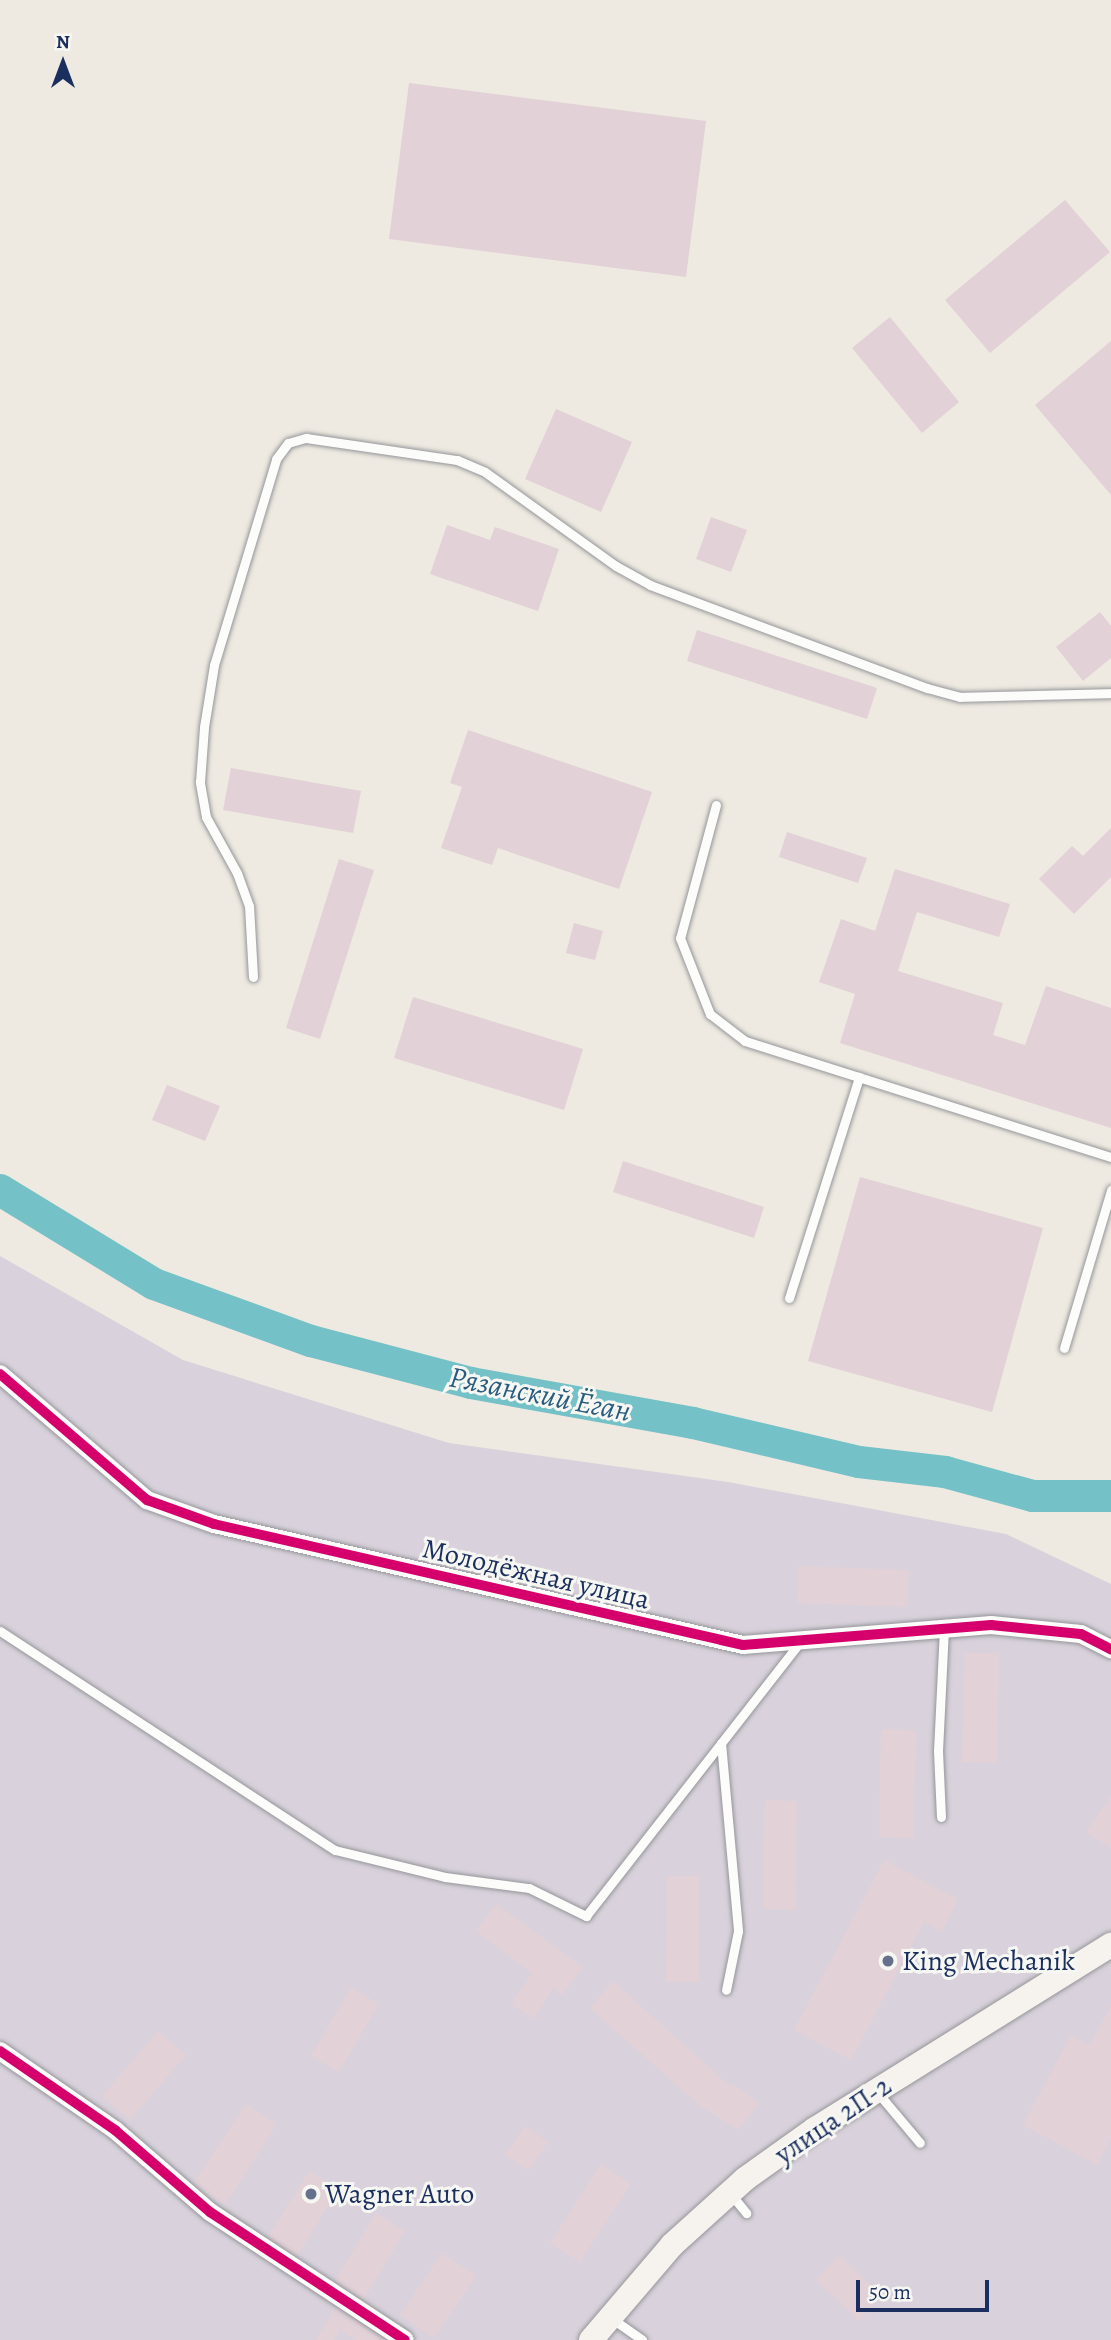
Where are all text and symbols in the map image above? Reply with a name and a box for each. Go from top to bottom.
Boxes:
north arrow [28,28,98,98]
text: N [56,29,70,55]
water label: Рязанский Ёган [446,1359,634,1429]
street label: Молодёжная улица [419,1532,653,1616]
place label: King Mechanik [902,1944,1075,1978]
marker: King Mechanik [880,1953,896,1969]
street label: улица 2П-2 [768,2069,898,2171]
place label: Wagner Auto [325,2177,474,2211]
marker: Wagner Auto [303,2186,319,2202]
scale bar [859,2266,992,2310]
text: 50 m [869,2278,911,2306]

